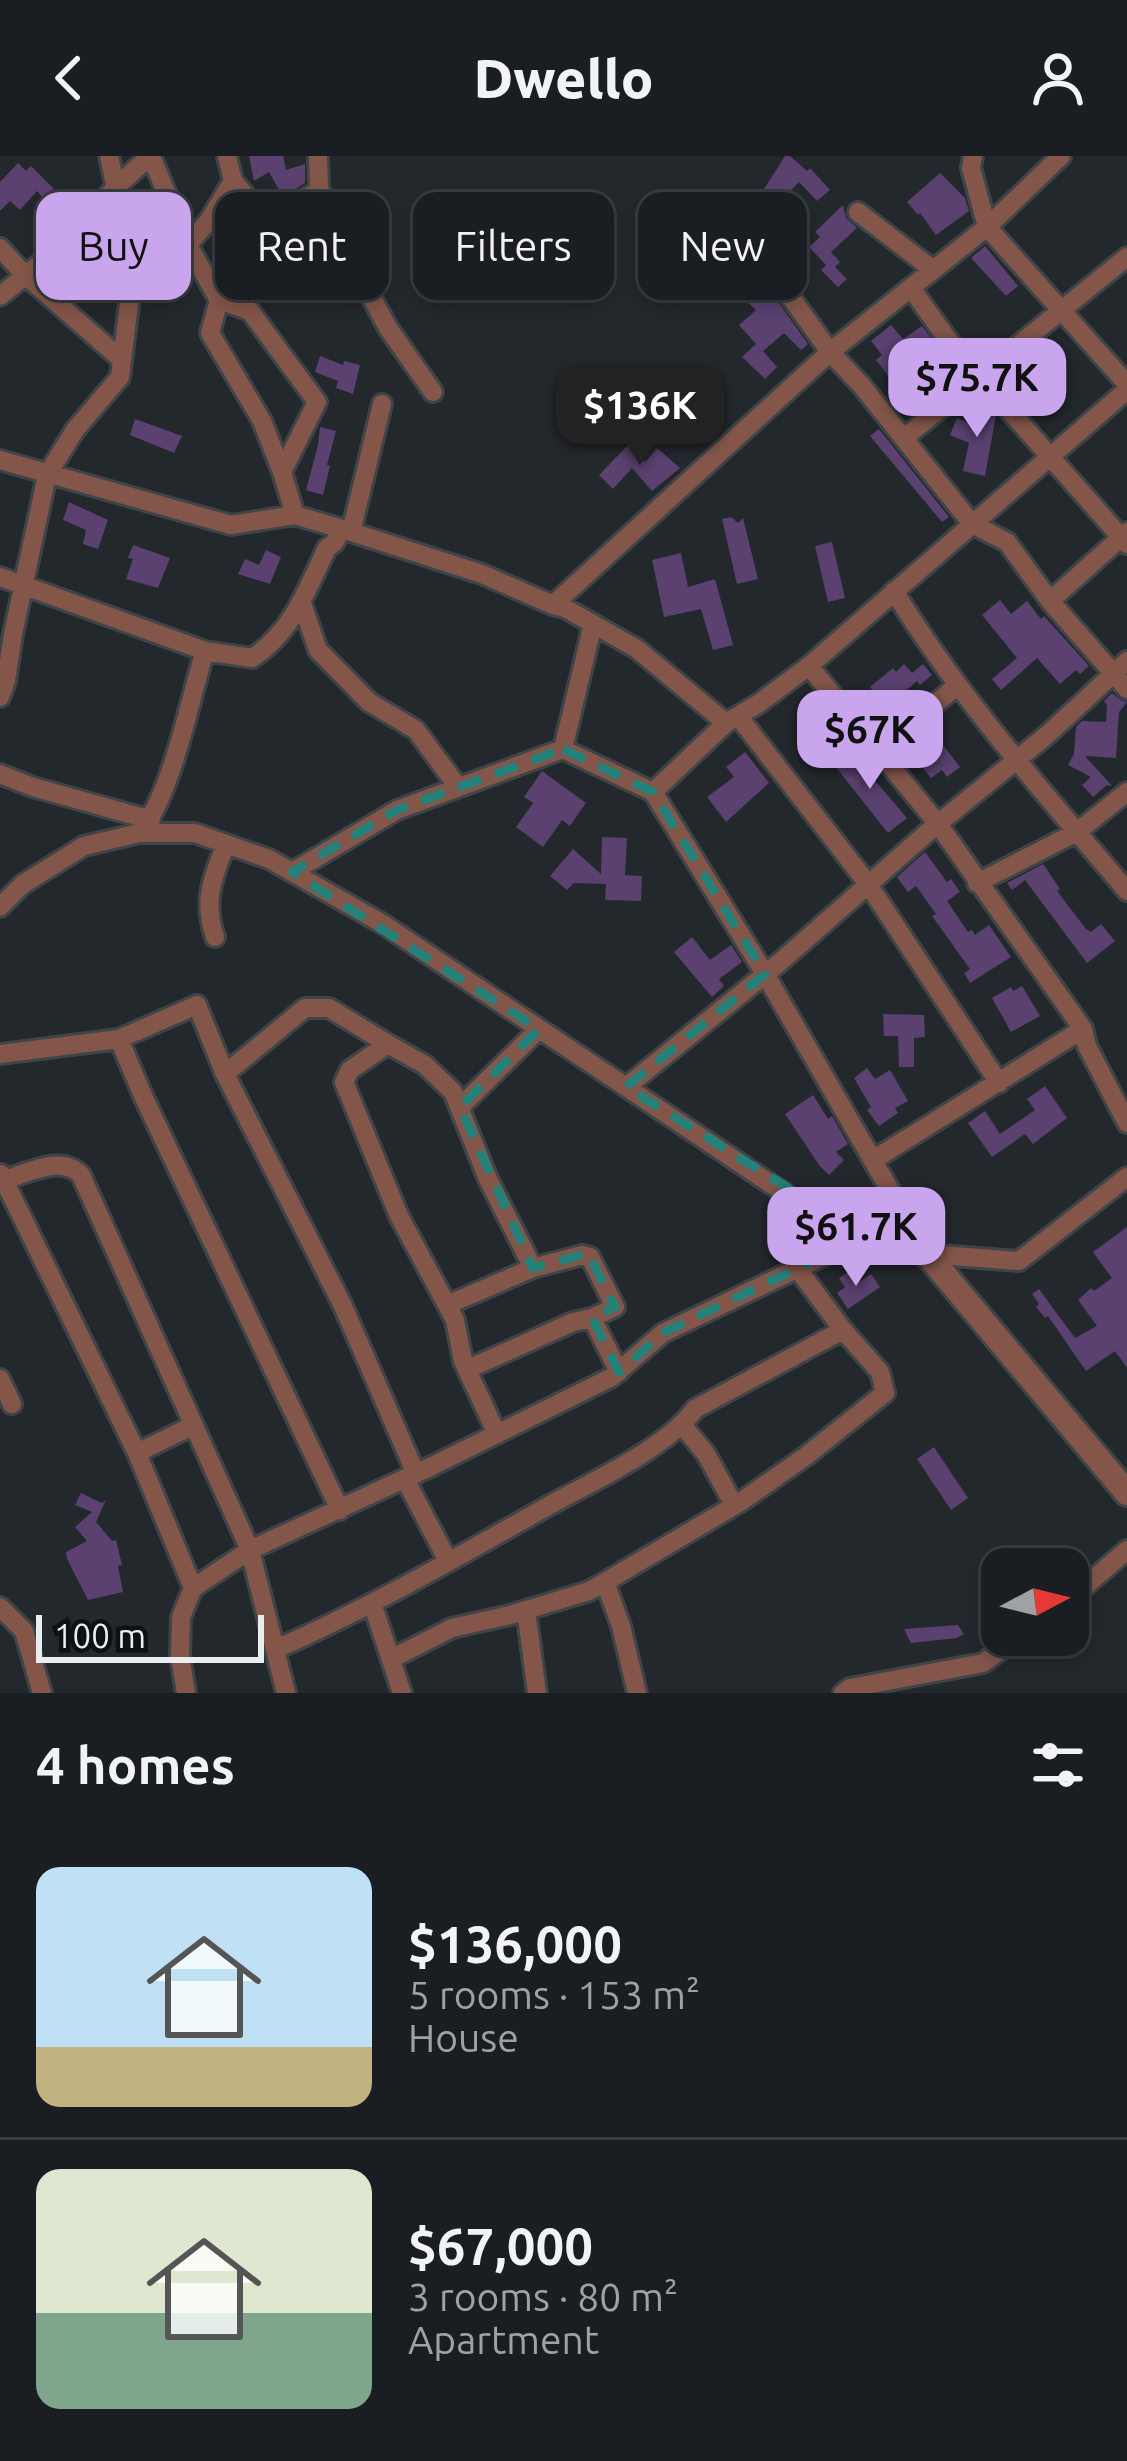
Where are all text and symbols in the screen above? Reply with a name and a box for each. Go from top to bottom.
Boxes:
icon: back [36,45,102,111]
icon: person [1025,45,1091,111]
text: Dwello [474,48,653,108]
chip: Buy [36,192,191,300]
chip: Rent [215,192,389,300]
chip: Filters [413,192,614,300]
chip: New [638,192,807,300]
pin: $75.7K [879,338,1075,440]
text: $75.7K [915,355,1039,398]
pin: $136K [556,366,724,468]
text: $136K [583,383,697,426]
pin: $67K [799,690,941,792]
text: $67K [824,707,916,750]
pin: $61.7K [758,1187,954,1289]
text: $61.7K [794,1204,918,1247]
north arrow [981,1548,1089,1656]
map controls [981,1548,1089,1656]
scale bar [36,1609,264,1662]
text: 100 m [54,1617,146,1654]
icon: filters [1025,1732,1091,1798]
text: 4 homes [36,1736,235,1794]
icon: home [132,1915,276,2059]
text: $136,000 [408,1915,622,1973]
text: 5 rooms · 153 m² [408,1973,700,2016]
text: House [408,2016,519,2059]
icon: home [132,2217,276,2361]
text: $67,000 [408,2217,593,2275]
text: 3 rooms · 80 m² [408,2275,678,2318]
text: Apartment [408,2318,599,2361]

